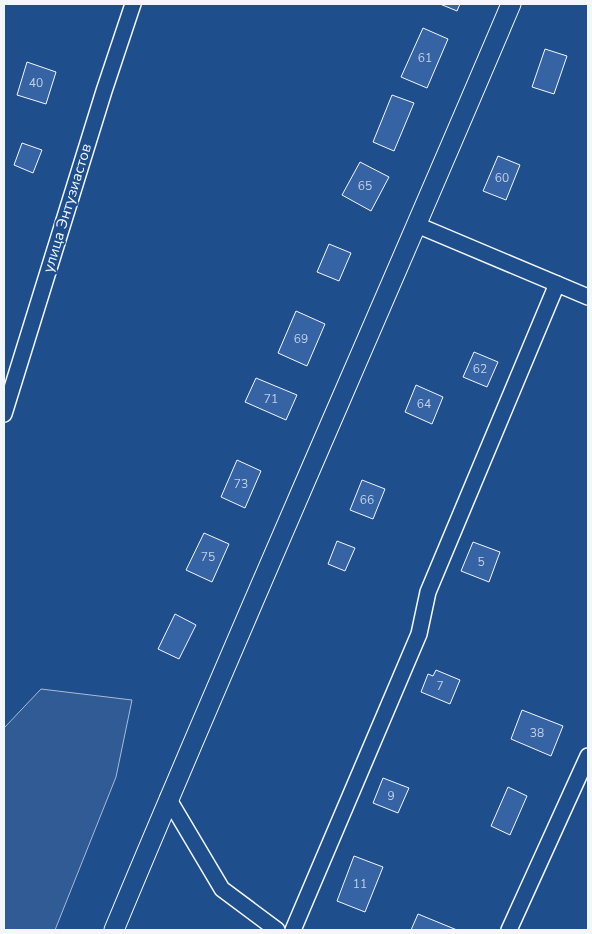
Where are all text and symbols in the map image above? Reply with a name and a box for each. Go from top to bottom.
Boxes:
house number: 61 [418,50,432,66]
house number: 40 [29,75,43,91]
street label: улица Энтузиастов [38,141,96,275]
house number: 60 [495,170,509,186]
house number: 65 [358,178,372,194]
house number: 69 [294,331,308,347]
house number: 62 [473,361,487,377]
house number: 71 [264,391,278,407]
house number: 64 [417,396,431,412]
house number: 73 [234,476,248,492]
house number: 66 [360,492,374,508]
house number: 75 [201,549,215,565]
house number: 5 [477,554,485,570]
house number: 7 [436,678,444,694]
house number: 38 [530,725,544,741]
house number: 9 [387,788,395,804]
house number: 11 [353,876,367,892]

